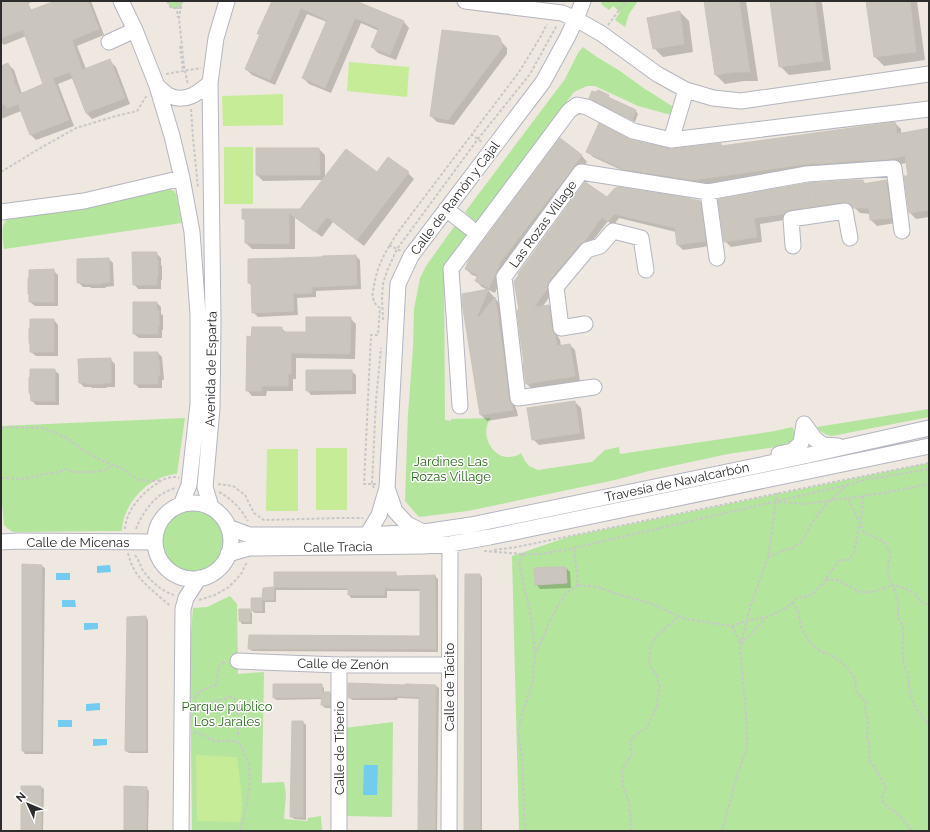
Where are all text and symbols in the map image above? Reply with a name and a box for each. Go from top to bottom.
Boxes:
street label: Calle de Ramón y Cajal [407,138,503,258]
street label: Las Rozas Village [506,177,580,271]
street label: Avenida de Esparta [202,311,220,427]
park label: Jardines Las Rozas Village [411,454,491,484]
street label: Travesía de Navalcarbón [603,459,751,505]
street label: Calle de Micenas [27,535,129,550]
street label: Calle Tracia [303,539,373,555]
street label: Calle de Tácito [442,643,457,731]
street label: Calle de Zenón [297,656,389,672]
park label: Parque público Los Jarales [181,699,273,729]
street label: Calle de Tiberio [332,701,347,795]
north arrow [8,784,48,824]
text: N [14,790,29,805]

